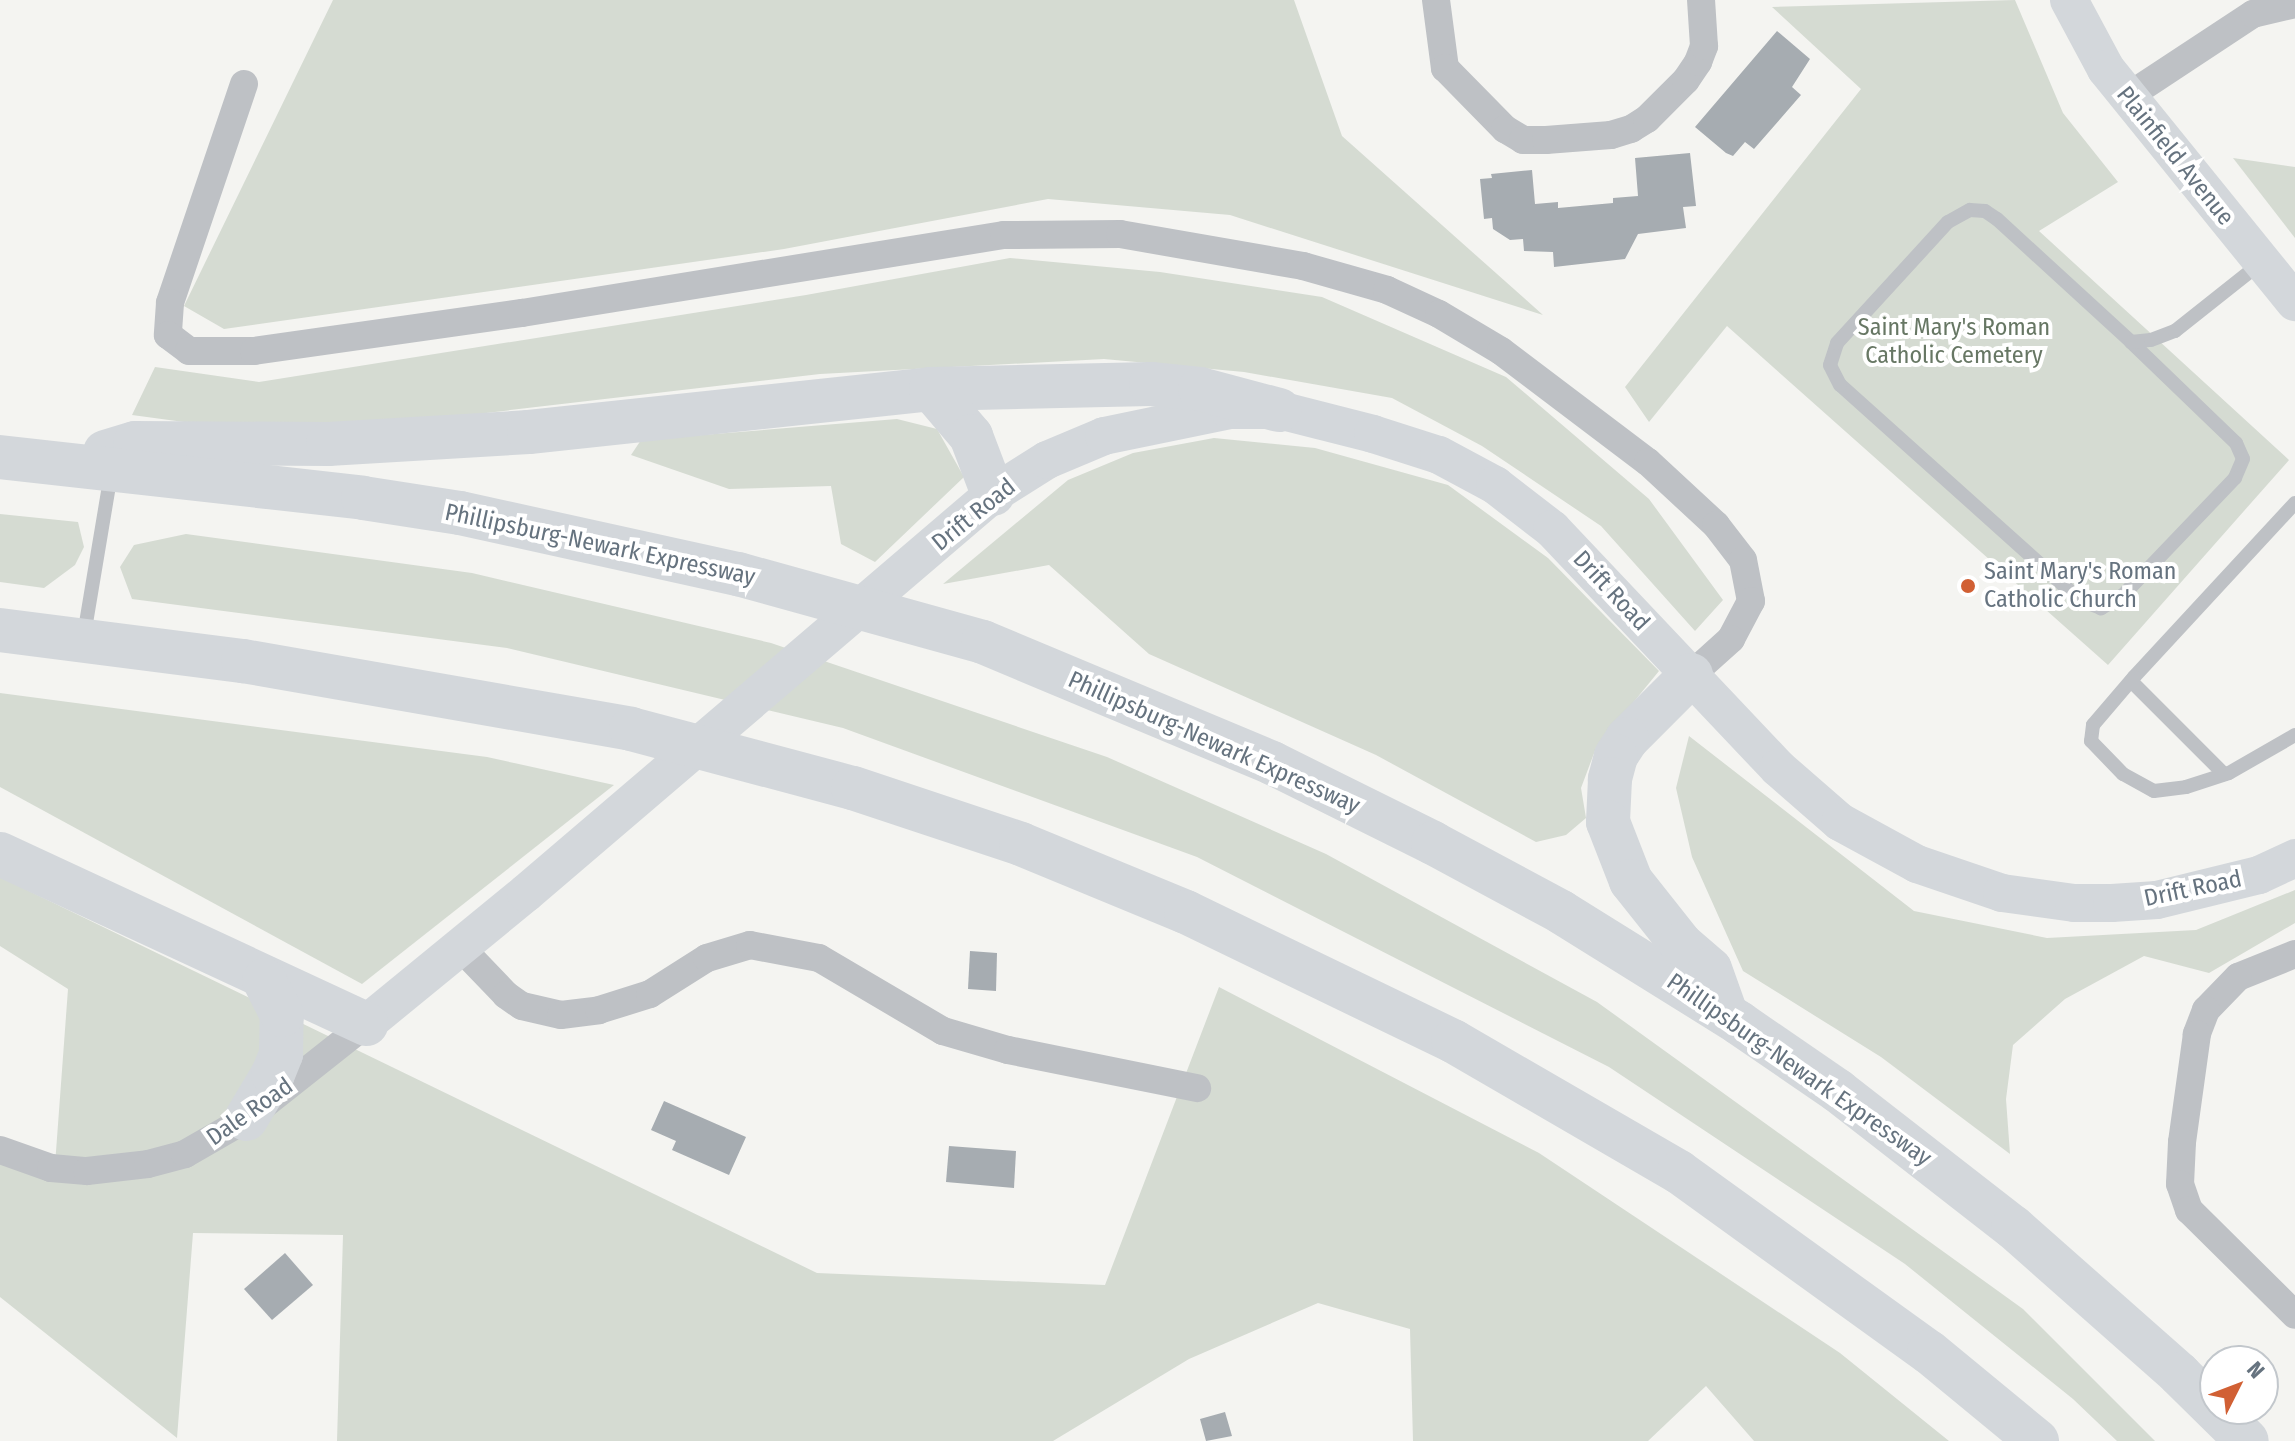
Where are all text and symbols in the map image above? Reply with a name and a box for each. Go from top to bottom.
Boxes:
street label: Plainfield Avenue [2110,81,2240,231]
park label: Saint Mary's Roman Catholic Cemetery [1858,314,2050,370]
street label: Drift Road [926,473,1022,557]
street label: Phillipsburg-Newark Expressway [442,498,758,592]
street label: Drift Road [1567,545,1655,637]
place label: Saint Mary's Roman Catholic Church [1984,558,2176,614]
marker: Saint Mary's Roman Catholic Church [1959,577,1977,595]
street label: Phillipsburg-Newark Expressway [1064,666,1364,820]
street label: Drift Road [2142,865,2244,913]
street label: Phillipsburg-Newark Expressway [1661,968,1937,1172]
street label: Dale Road [201,1072,299,1152]
north arrow [2199,1345,2279,1425]
text: N [2241,1356,2270,1384]

